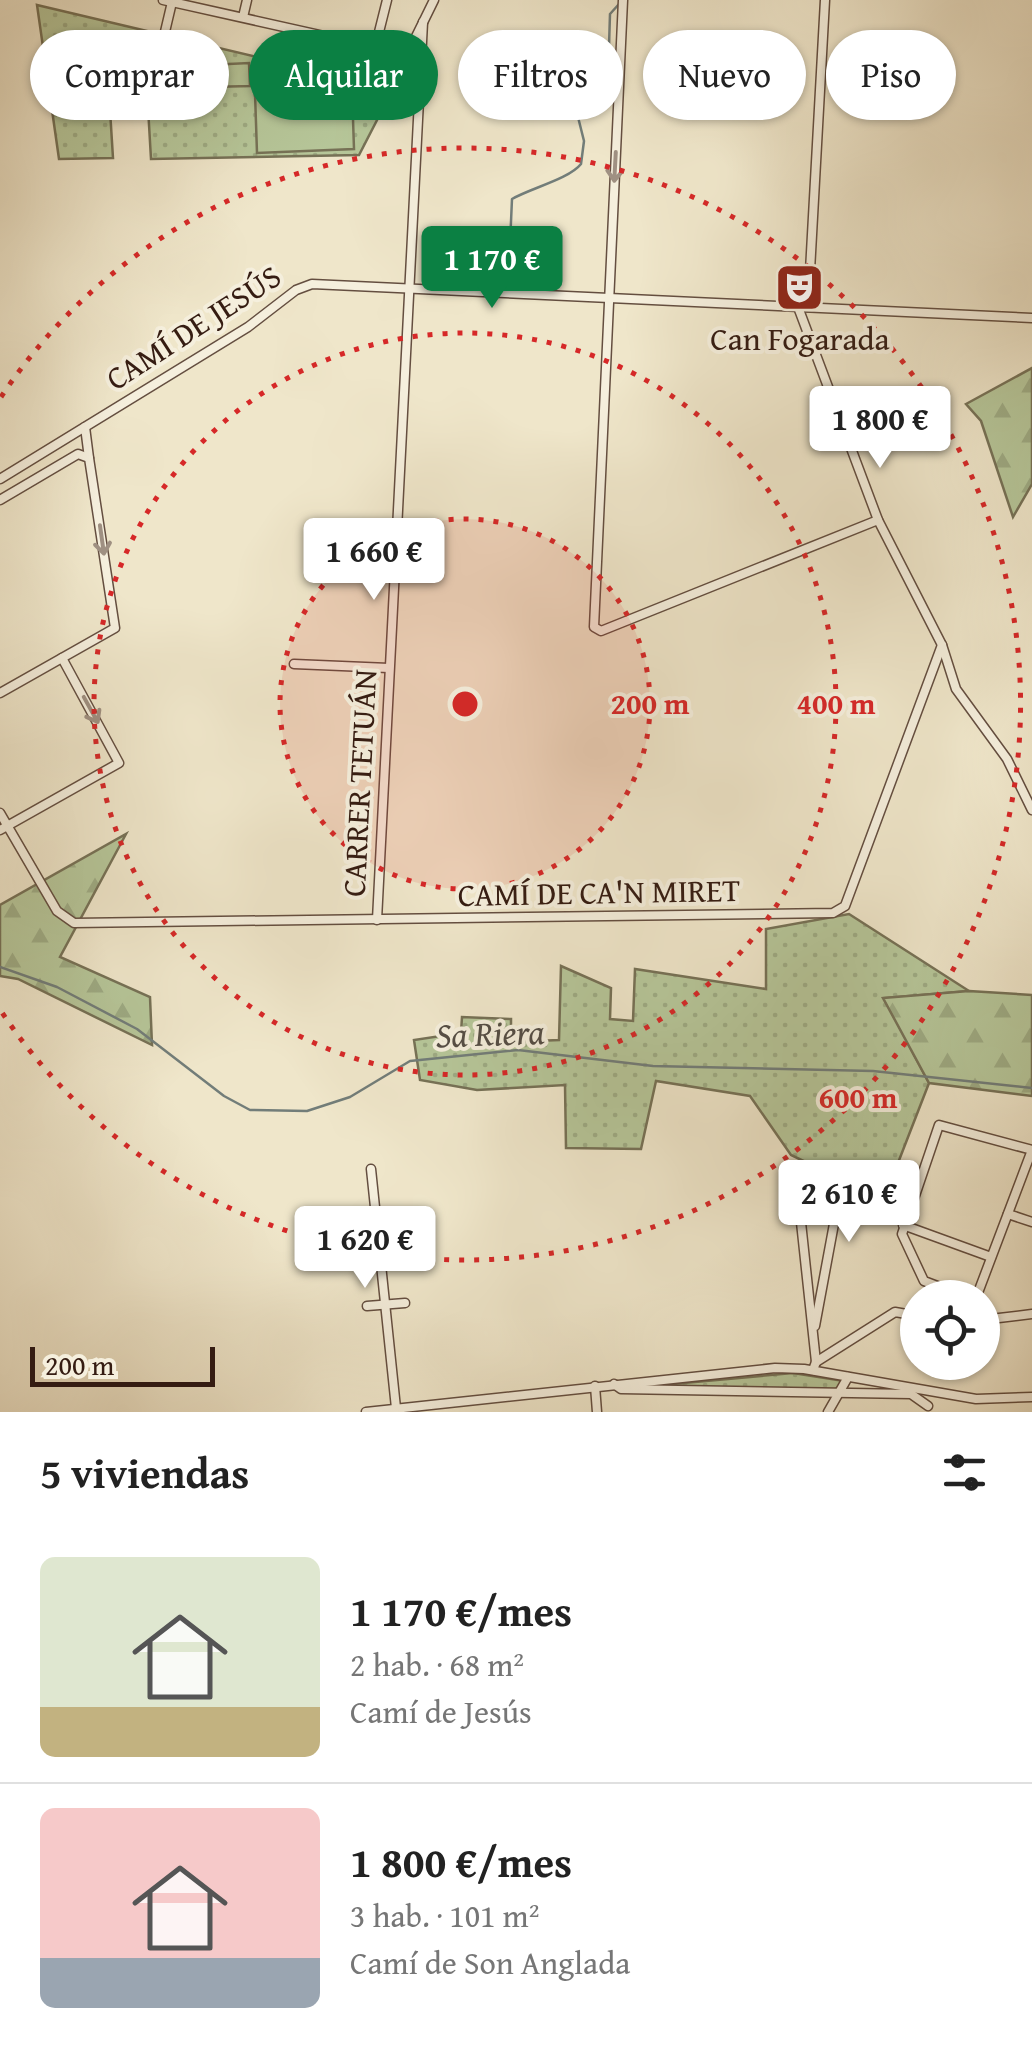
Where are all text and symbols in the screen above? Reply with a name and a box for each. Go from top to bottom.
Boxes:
chip: Comprar [30,30,229,120]
chip: Alquilar [249,30,438,120]
chip: Filtros [458,30,623,120]
chip: Nuevo [643,30,806,120]
chip: Piso [826,30,956,120]
one-way arrow [605,151,624,183]
pin: 1 170 € [400,226,584,311]
text: 1 170 € [444,235,540,282]
street label: CAMÍ DE JESÚS [96,253,290,401]
theatre icon: Can Fogarada [774,262,826,314]
place label: Can Fogarada [710,315,890,362]
pin: 1 800 € [788,386,972,471]
text: 1 800 € [832,395,928,442]
pin: 1 660 € [282,518,466,603]
one-way arrow [93,523,111,556]
text: 1 660 € [326,527,422,574]
street label: CARRER TETUÁN [330,668,388,898]
text: 200 m [611,681,690,725]
text: 400 m [797,681,876,725]
centre of rings [447,686,483,722]
one-way arrow [82,695,102,724]
street label: CAMÍ DE CA'N MIRET [457,866,741,918]
water label: Sa Riera [435,1006,545,1060]
text: 600 m [819,1075,898,1119]
pin: 2 610 € [757,1160,941,1245]
text: 2 610 € [801,1169,897,1216]
pin: 1 620 € [273,1206,457,1291]
text: 1 620 € [317,1215,413,1262]
map controls [900,1280,1000,1380]
button: locate [900,1280,1000,1380]
scale bar [30,1342,215,1386]
text: 200 m [45,1344,114,1385]
text: 5 viviendas [40,1442,249,1503]
icon: filters [937,1445,992,1500]
text: 1 170 €/mes [350,1580,572,1641]
icon: home [120,1597,240,1717]
text: 2 hab. · 68 m² [350,1641,524,1688]
text: Camí de Jesús [350,1688,532,1735]
text: 1 800 €/mes [350,1831,572,1892]
icon: home [120,1848,240,1968]
text: 3 hab. · 101 m² [350,1892,539,1939]
text: Camí de Son Anglada [350,1939,630,1986]

